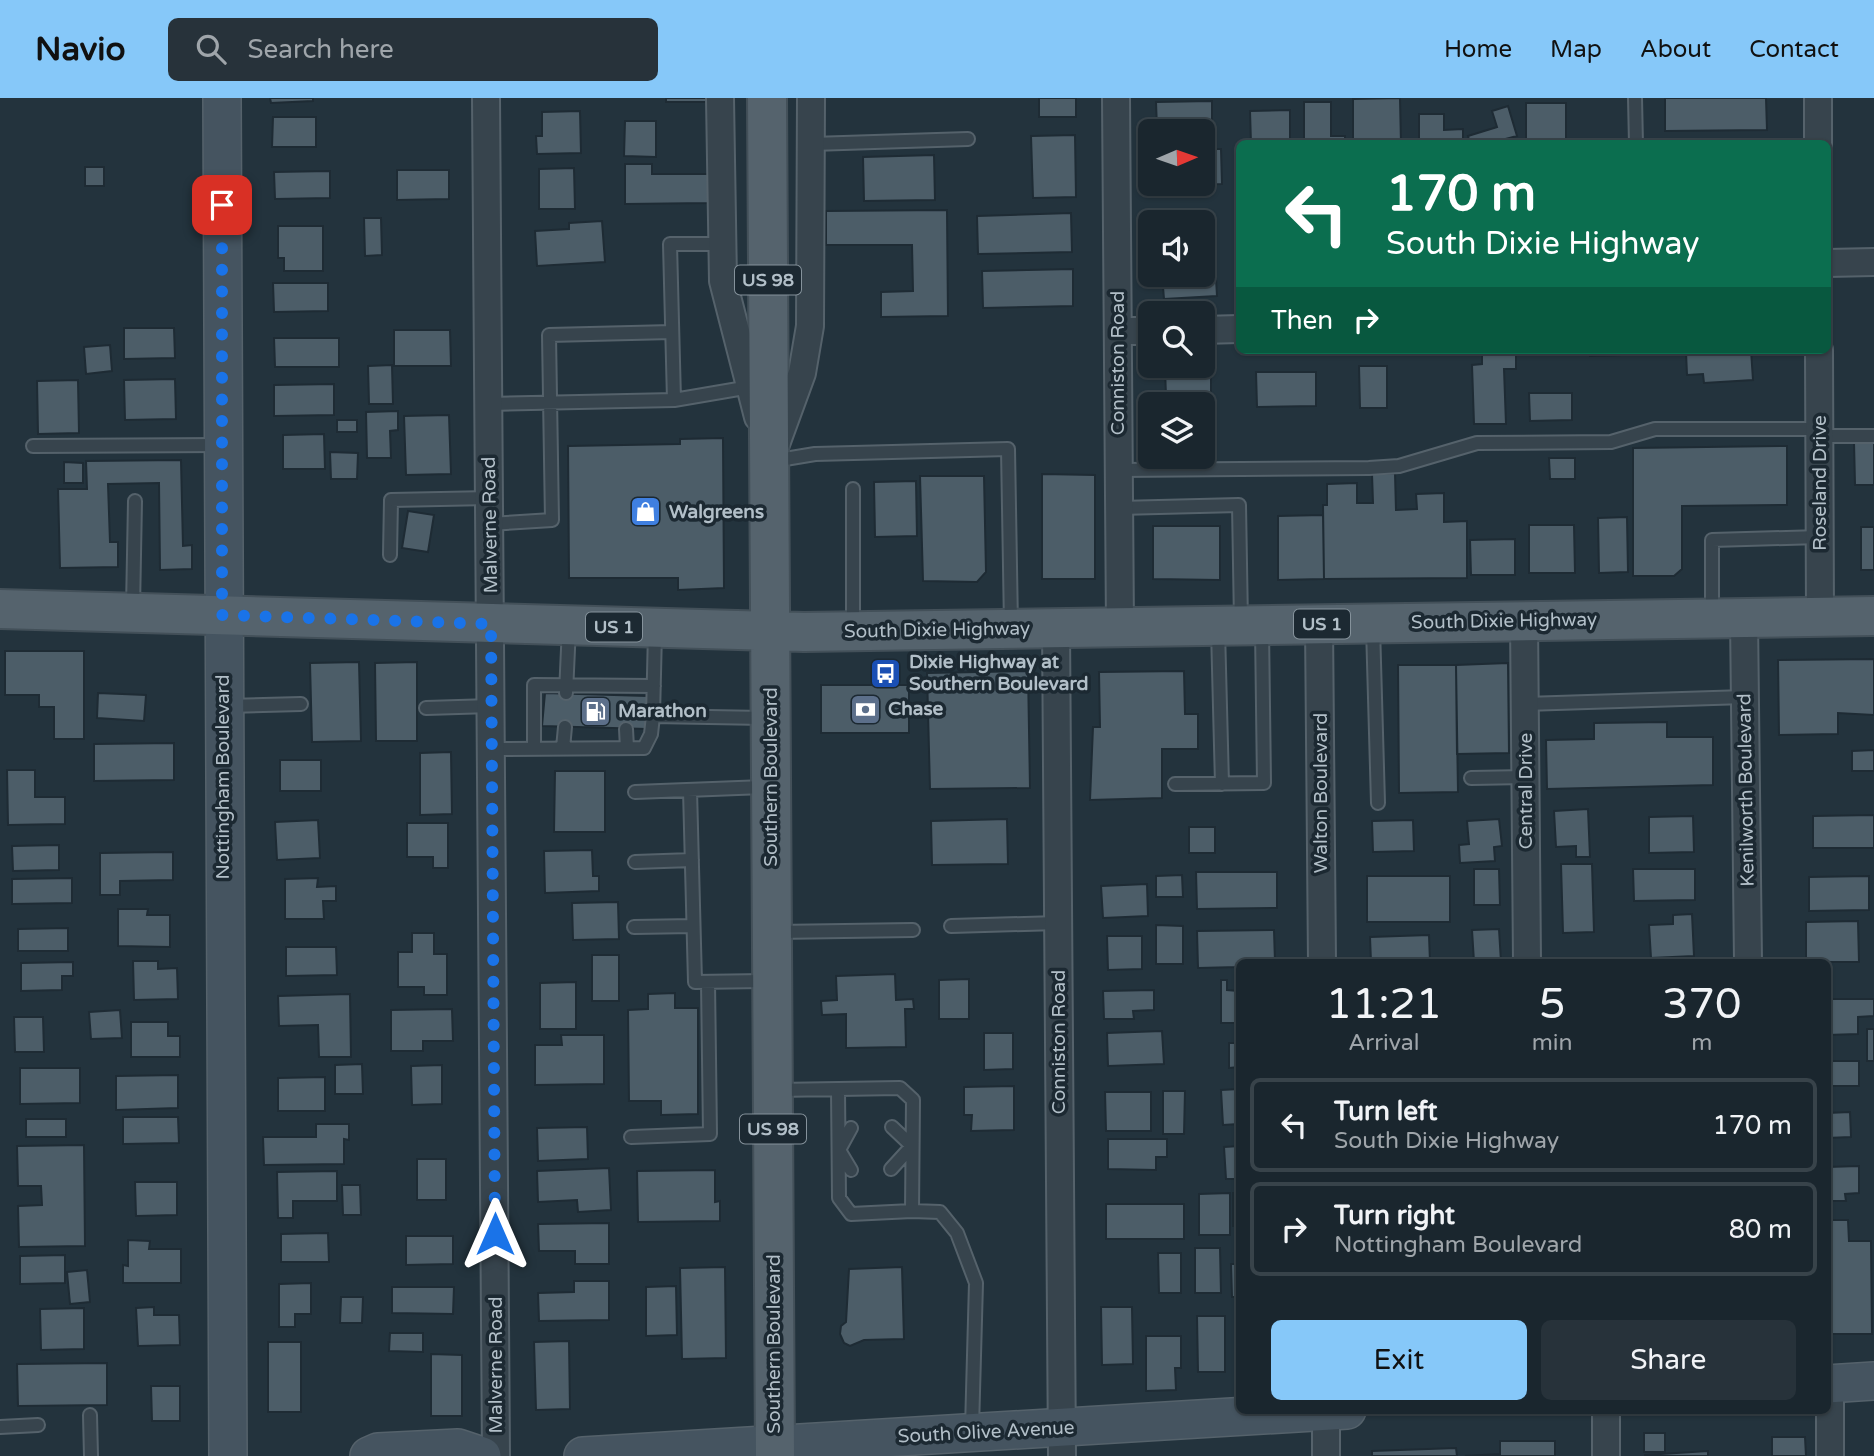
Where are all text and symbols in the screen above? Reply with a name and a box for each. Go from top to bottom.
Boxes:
search box [168,18,658,81]
text: Navio [35,30,126,69]
icon: search [192,30,230,68]
text: Search here [248,34,394,65]
text: Home [1444,35,1512,64]
text: Map [1550,35,1602,64]
text: About [1640,35,1711,64]
text: Contact [1749,35,1839,64]
north arrow [1138,119,1214,196]
map controls [1138,119,1215,469]
text: 170 m [1386,165,1536,224]
icon: left [1271,168,1362,259]
pin [192,175,252,235]
icon: arrive [203,186,241,224]
button: sound [1138,210,1215,287]
text: South Dixie Highway [1386,225,1699,263]
road number: US 98 [735,266,801,294]
street label: Conniston Road [1107,291,1129,435]
button: search [1138,301,1215,378]
icon: right [1347,301,1385,339]
text: Then [1271,305,1333,336]
button: layers [1138,392,1215,469]
street label: Roseland Drive [1809,415,1831,551]
street label: Malverne Road [478,456,502,594]
shop icon: Walgreens [629,495,663,529]
place label: Walgreens [669,501,764,524]
street label: South Dixie Highway [1411,608,1597,634]
road number: US 1 [1294,610,1350,638]
road number: US 1 [586,612,642,642]
street label: South Dixie Highway [844,617,1030,643]
place label: Dixie Highway at Southern Boulevard [909,651,1088,695]
bus stop icon: Dixie Highway at Southern Boulevard [869,656,903,690]
street label: Nottingham Boulevard [212,674,234,880]
street label: Southern Boulevard [760,687,782,867]
bank icon: Chase [848,692,882,726]
street label: Kenilworth Boulevard [1733,693,1759,887]
fuel station icon: Marathon [578,694,612,728]
place label: Chase [888,698,944,720]
place label: Marathon [618,700,707,722]
street label: Walton Boulevard [1310,713,1332,873]
street label: Central Drive [1515,733,1537,849]
street label: Conniston Road [1048,970,1070,1114]
text: 11:21 [1326,979,1442,1030]
text: 5 [1539,979,1565,1030]
text: 370 [1662,979,1741,1030]
text: Arrival [1348,1029,1419,1057]
text: min [1532,1029,1573,1057]
text: m [1691,1029,1712,1057]
text: Turn left [1334,1096,1437,1127]
icon: left [1275,1106,1313,1144]
text: 170 m [1712,1110,1792,1141]
road number: US 98 [740,1114,806,1144]
text: South Dixie Highway [1334,1127,1559,1155]
position arrow [458,1197,532,1271]
text: Turn right [1334,1200,1455,1231]
icon: right [1275,1210,1313,1248]
text: 80 m [1729,1214,1792,1245]
text: Nottingham Boulevard [1334,1231,1582,1259]
street label: Southern Boulevard [763,1254,785,1434]
street label: Malverne Road [485,1297,507,1433]
button: Exit [1271,1320,1527,1400]
button: Share [1541,1320,1796,1400]
street label: South Olive Avenue [897,1416,1075,1448]

